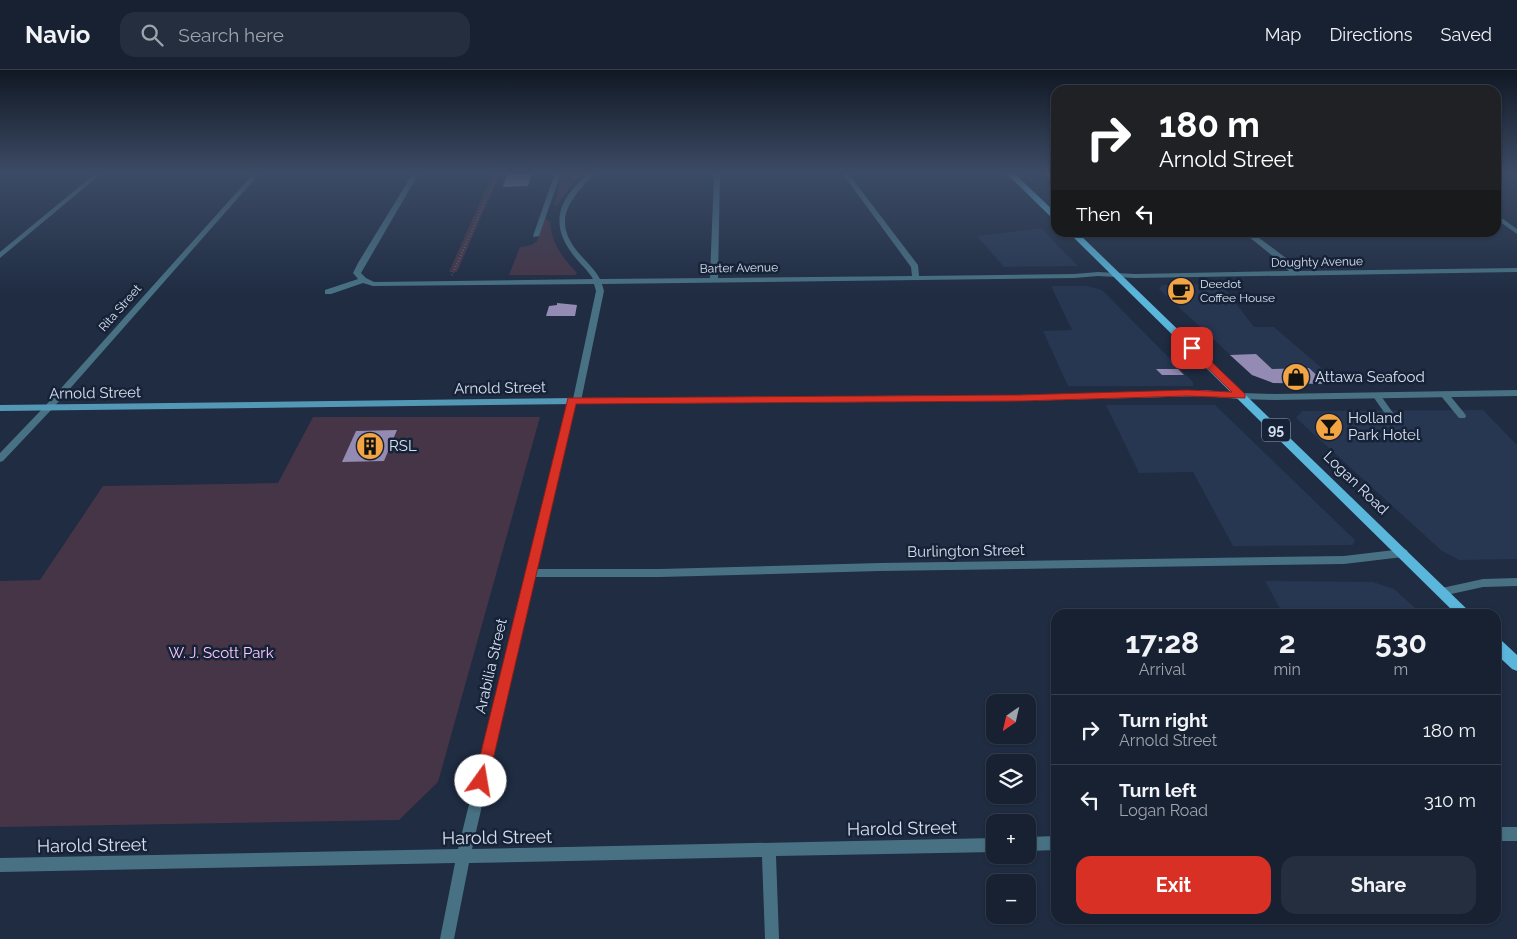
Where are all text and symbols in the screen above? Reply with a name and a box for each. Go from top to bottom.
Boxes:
search box [120,12,470,57]
text: Navio [25,20,90,49]
icon: search [138,21,166,49]
text: Search here [178,24,284,46]
text: Map [1265,24,1301,45]
text: Directions [1329,24,1413,45]
text: Saved [1441,24,1492,45]
text: 180 m [1159,104,1260,145]
icon: right [1076,105,1141,170]
text: Arnold Street [1159,146,1294,172]
icon: left [1131,200,1159,228]
text: Then [1076,203,1121,225]
street label: Doughty Avenue [1271,254,1363,270]
street label: Barter Avenue [700,260,778,276]
cafe icon: Deedot Coffee House [1166,276,1196,306]
place label: Deedot Coffee House [1200,277,1275,305]
street label: Rita Street [96,282,144,334]
pin [1171,327,1213,369]
icon: arrive [1178,334,1206,362]
shop icon: Attawa Seafood [1281,362,1311,392]
place label: Attawa Seafood [1315,368,1425,386]
street label: Arnold Street [454,378,546,398]
street label: Arnold Street [49,383,141,403]
place label: Holland Park Hotel [1348,409,1421,444]
bar icon: Holland Park Hotel [1314,412,1344,442]
road number: 95 [1262,418,1290,442]
building icon: RSL [355,431,385,461]
place label: RSL [389,437,417,455]
street label: Logan Road [1320,448,1392,518]
street label: Burlington Street [907,541,1025,561]
street label: Arabilia Street [471,617,511,715]
text: 17:28 [1125,625,1199,660]
text: 2 [1279,625,1296,660]
text: 530 [1375,625,1427,660]
park label: W. J. Scott Park [168,644,274,662]
text: Arrival [1139,660,1186,679]
text: min [1273,660,1301,679]
text: m [1394,660,1408,679]
north arrow [986,694,1036,744]
map controls [986,694,1036,924]
text: Turn right [1119,709,1208,731]
icon: right [1076,716,1104,744]
text: 180 m [1423,719,1476,741]
text: Arnold Street [1119,731,1217,750]
position arrow [454,754,506,806]
button: layers [986,754,1036,804]
text: Turn left [1119,779,1196,801]
icon: left [1076,786,1104,814]
text: 310 m [1424,789,1476,811]
text: Logan Road [1119,801,1208,820]
button: + [986,814,1036,864]
street label: Harold Street [847,817,957,839]
street label: Harold Street [442,826,552,848]
street label: Harold Street [37,834,147,856]
button: Exit [1076,856,1271,914]
button: Share [1281,856,1476,914]
button: − [986,874,1036,924]

